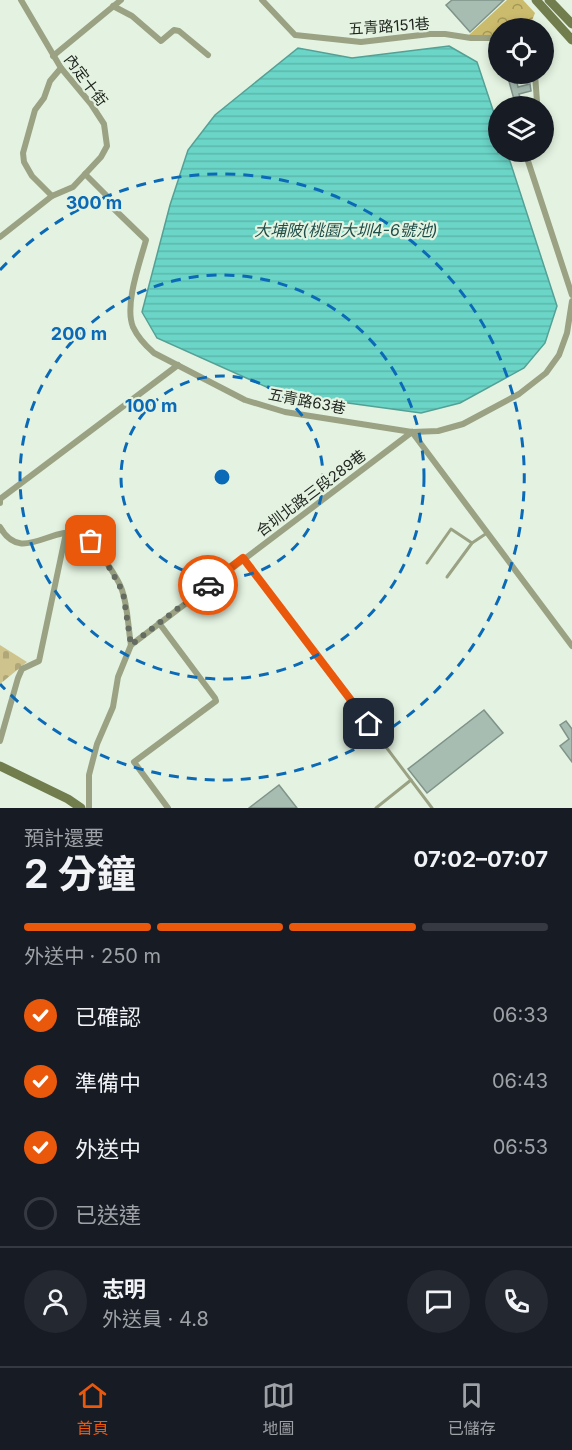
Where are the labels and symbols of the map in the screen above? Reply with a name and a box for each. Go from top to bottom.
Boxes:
street label: 五青路151巷 [348,14,430,38]
street label: 內定十街 [60,50,112,110]
text: 300 m [66,192,122,213]
water label: 大埔陂(桃園大圳4-6號池) [254,220,438,240]
text: 200 m [51,323,107,344]
street label: 五青路63巷 [267,384,347,418]
text: 100 m [125,395,177,416]
street label: 合圳北路三段289巷 [252,445,370,541]
centre of rings [212,467,232,487]
pin [65,515,116,566]
courier [178,555,238,615]
pin [343,698,394,749]

